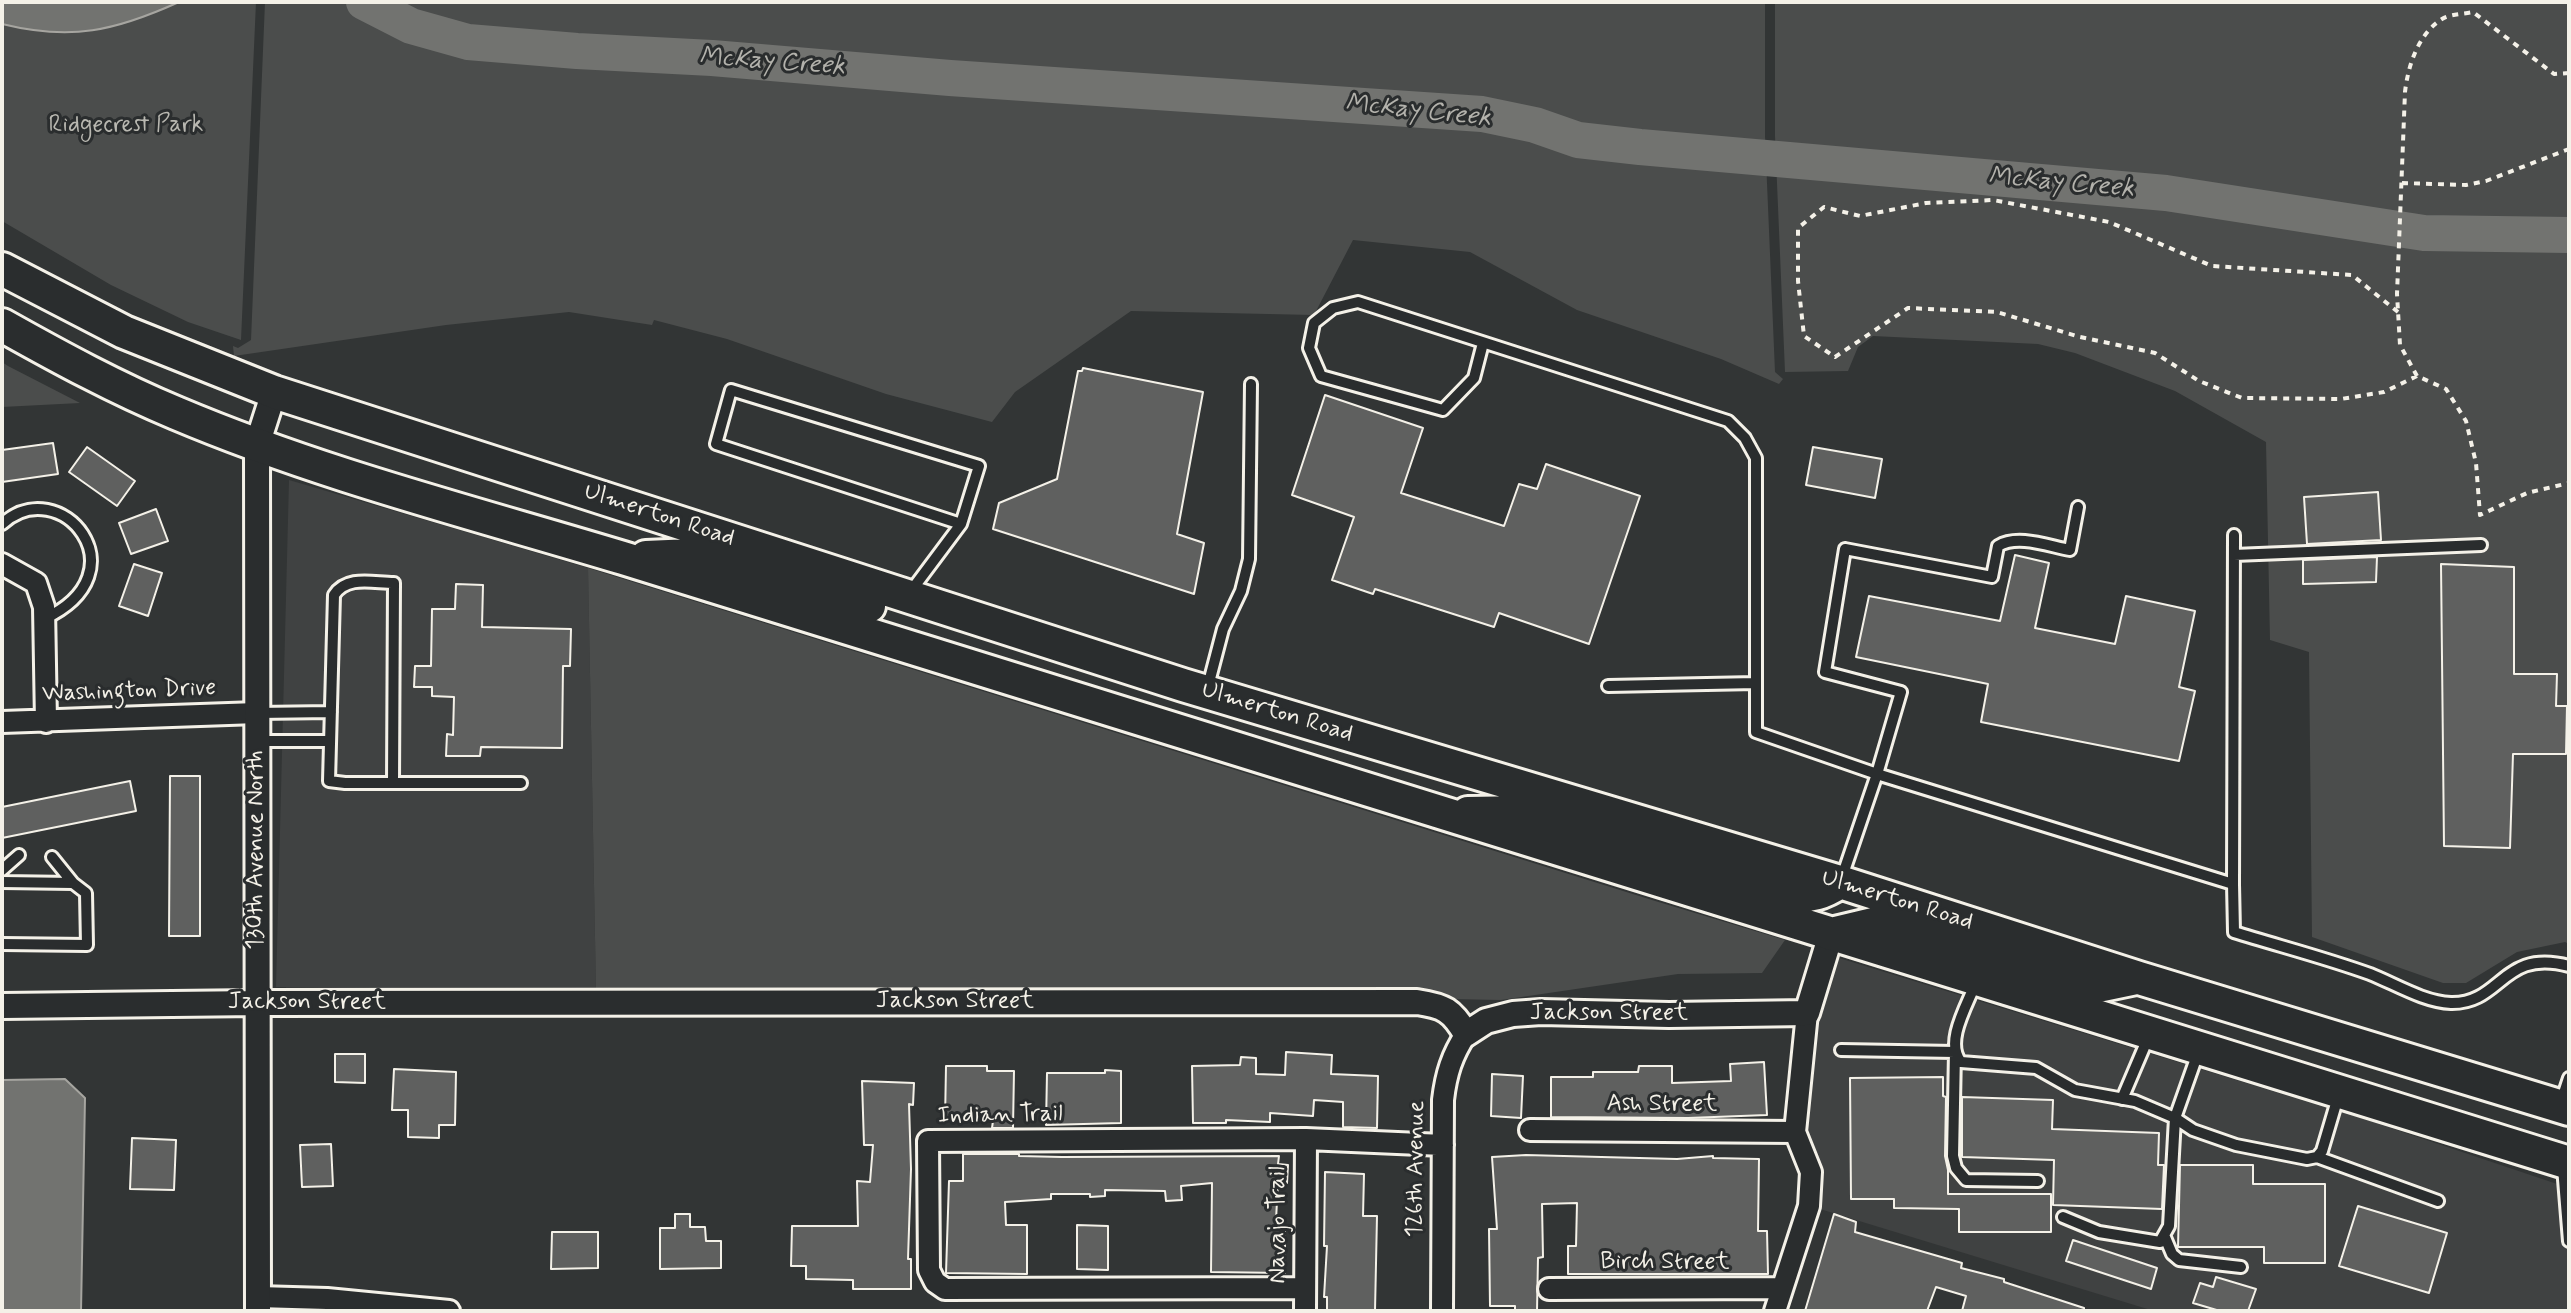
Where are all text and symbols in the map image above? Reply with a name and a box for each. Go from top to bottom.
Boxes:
water label: McKay Creek [698,42,846,84]
water label: McKay Creek [1343,89,1493,135]
park label: Ridgecrest Park [49,112,203,140]
water label: McKay Creek [1987,162,2135,206]
street label: Ulmerton Road [580,478,738,554]
street label: Washington Drive [41,675,217,709]
street label: Ulmerton Road [1198,676,1356,750]
street label: 130th Avenue North [243,750,271,950]
street label: Ulmerton Road [1818,864,1976,938]
street label: Jackson Street [876,988,1034,1016]
street label: Jackson Street [228,989,386,1017]
street label: Jackson Street [1530,1000,1688,1028]
street label: Ash Street [1607,1091,1717,1119]
street label: 126th Avenue [1401,1100,1433,1238]
street label: Indian Trail [937,1101,1063,1131]
street label: Navajo Trail [1265,1166,1293,1284]
street label: Birch Street [1600,1249,1730,1277]

